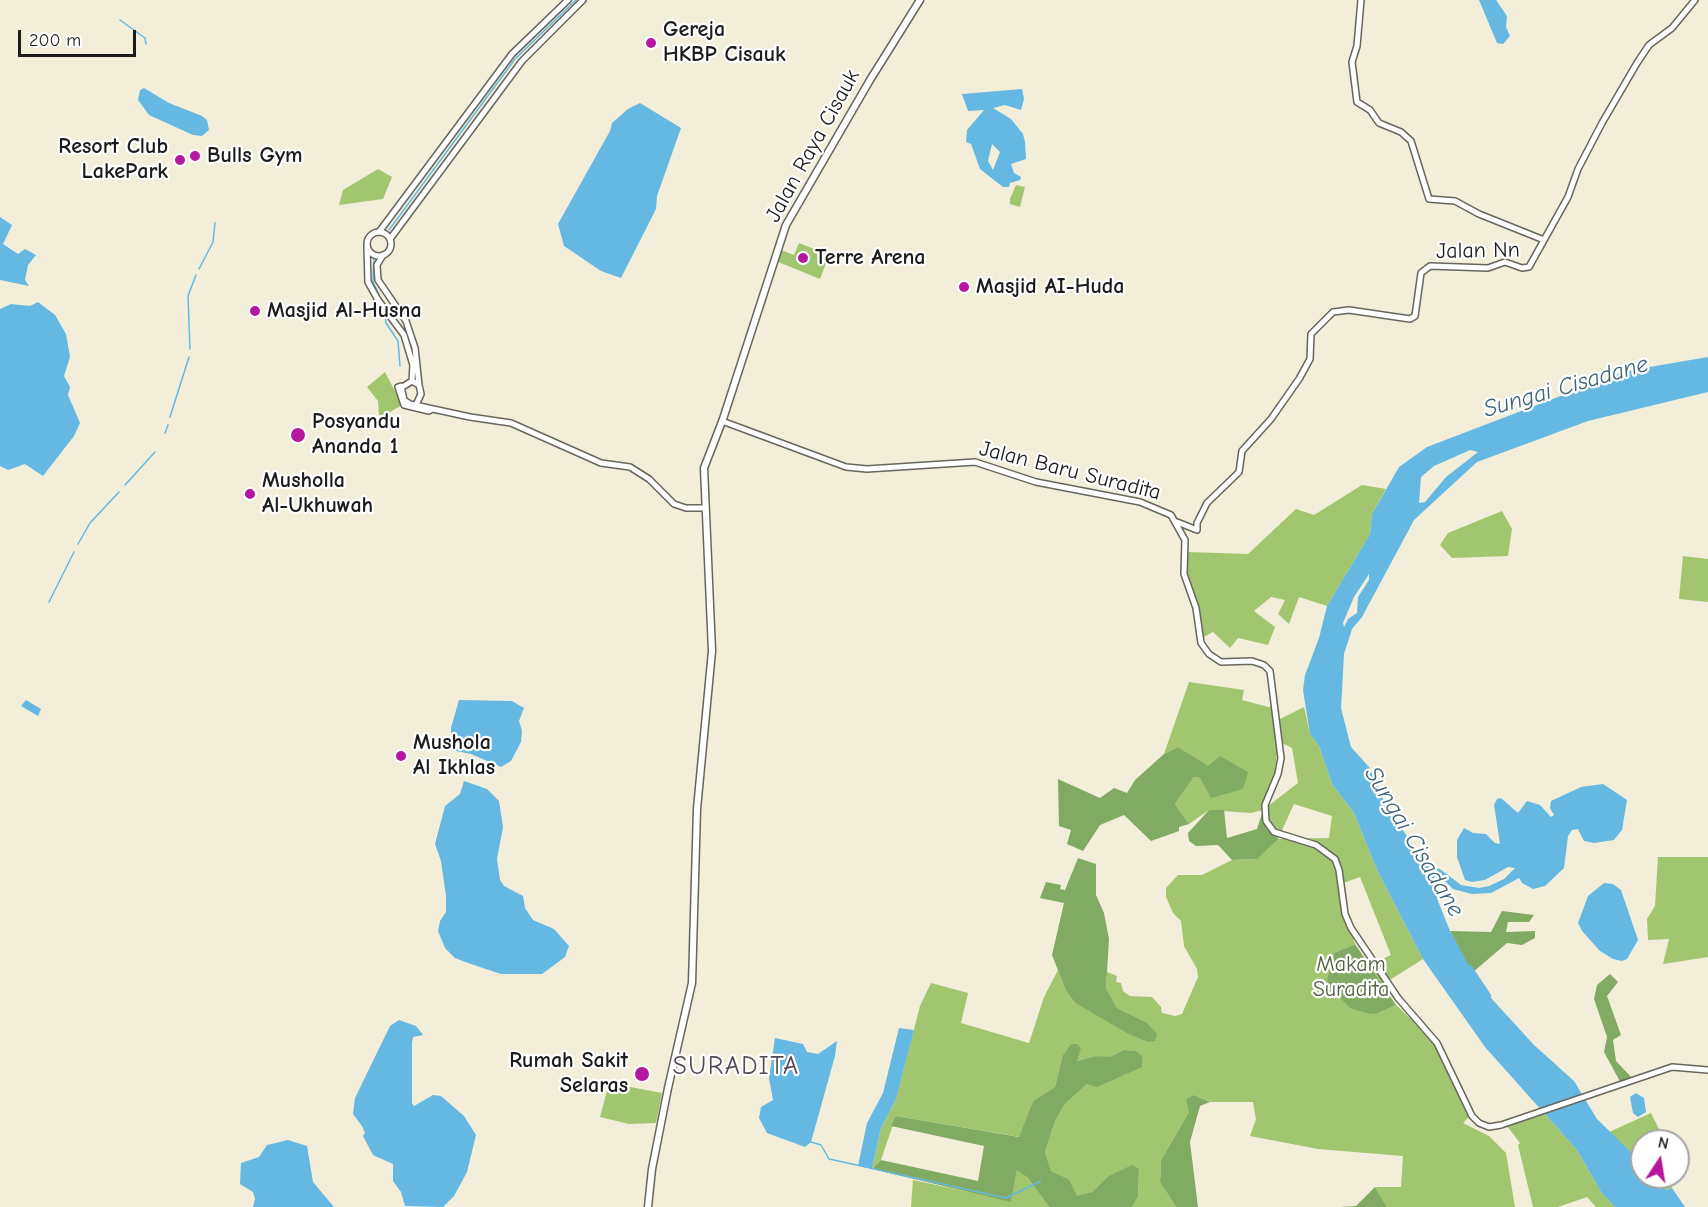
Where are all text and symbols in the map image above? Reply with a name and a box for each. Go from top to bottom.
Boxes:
place label: Gereja HKBP Cisauk [663,17,786,68]
scale bar [21,18,140,56]
text: 200 m [29,30,81,51]
marker: Gereja HKBP Cisauk [644,36,658,50]
street label: Jalan Raya Cisauk [760,65,866,227]
place label: Resort Club LakePark [58,134,168,186]
place label: Bulls Gym [207,143,303,169]
marker: Bulls Gym [188,149,202,163]
marker: Resort Club LakePark [173,153,187,167]
street label: Jalan Nn [1436,237,1520,265]
place label: Terre Arena [815,245,926,271]
marker: Terre Arena [796,251,810,265]
place label: Masjid AI-Huda [976,274,1124,300]
marker: Masjid AI-Huda [957,280,971,294]
place label: Masjid Al-Husna [267,298,422,324]
marker: Masjid Al-Husna [248,304,262,318]
water label: Sungai Cisadane [1480,350,1652,424]
place label: Posyandu Ananda 1 [312,409,401,460]
marker: Posyandu Ananda 1 [289,426,307,444]
street label: Jalan Baru Suradita [977,436,1163,506]
place label: Musholla Al-Ukhuwah [262,468,373,520]
marker: Musholla Al-Ukhuwah [243,487,257,501]
place label: Mushola Al Ikhlas [413,730,495,782]
marker: Mushola Al Ikhlas [394,749,408,763]
water label: Sungai Cisadane [1358,762,1470,922]
park label: Makam Suradita [1313,952,1389,1004]
place label: Rumah Sakit Selaras [509,1048,628,1100]
district label: SURADITA [672,1051,800,1083]
marker: Rumah Sakit Selaras [633,1065,651,1083]
north arrow [1630,1129,1690,1189]
text: N [1656,1133,1670,1153]

